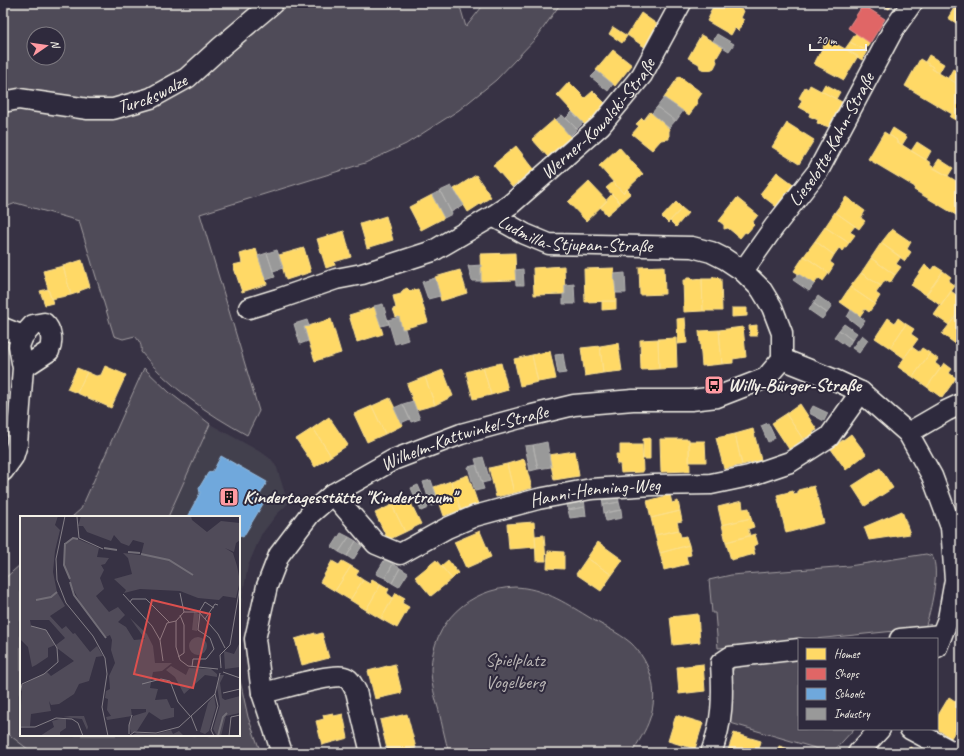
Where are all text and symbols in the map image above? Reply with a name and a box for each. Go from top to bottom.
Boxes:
north arrow [26,26,66,66]
scale bar [810,26,866,52]
text: 20 m [816,32,838,48]
text: N [48,39,64,51]
street label: Werner-Kowalski-Straße [536,53,662,185]
street label: Lieselotte-Kahn-Straße [783,67,881,211]
street label: Turckswalze [115,68,193,119]
street label: Ludmilla-Stjupan-Straße [494,209,654,258]
place label: Willy-Bürger-Straße [728,373,862,397]
bus stop icon: Willy-Bürger-Straße [703,374,725,396]
street label: Wilhelm-Kattwinkel-Straße [376,399,552,477]
street label: Hanni-Henning-Weg [527,473,662,513]
place label: Kindertagesstätte "Kindertraum" [243,485,461,509]
building icon: Kindertagesstätte "Kindertraum" [218,486,240,508]
inset map [20,516,240,736]
legend [798,638,938,730]
text: Homes [834,646,861,662]
park label: Spielplatz Vogelberg [485,648,546,694]
text: Shops [834,666,859,682]
text: Schools [834,686,866,702]
text: Industry [834,706,871,722]

